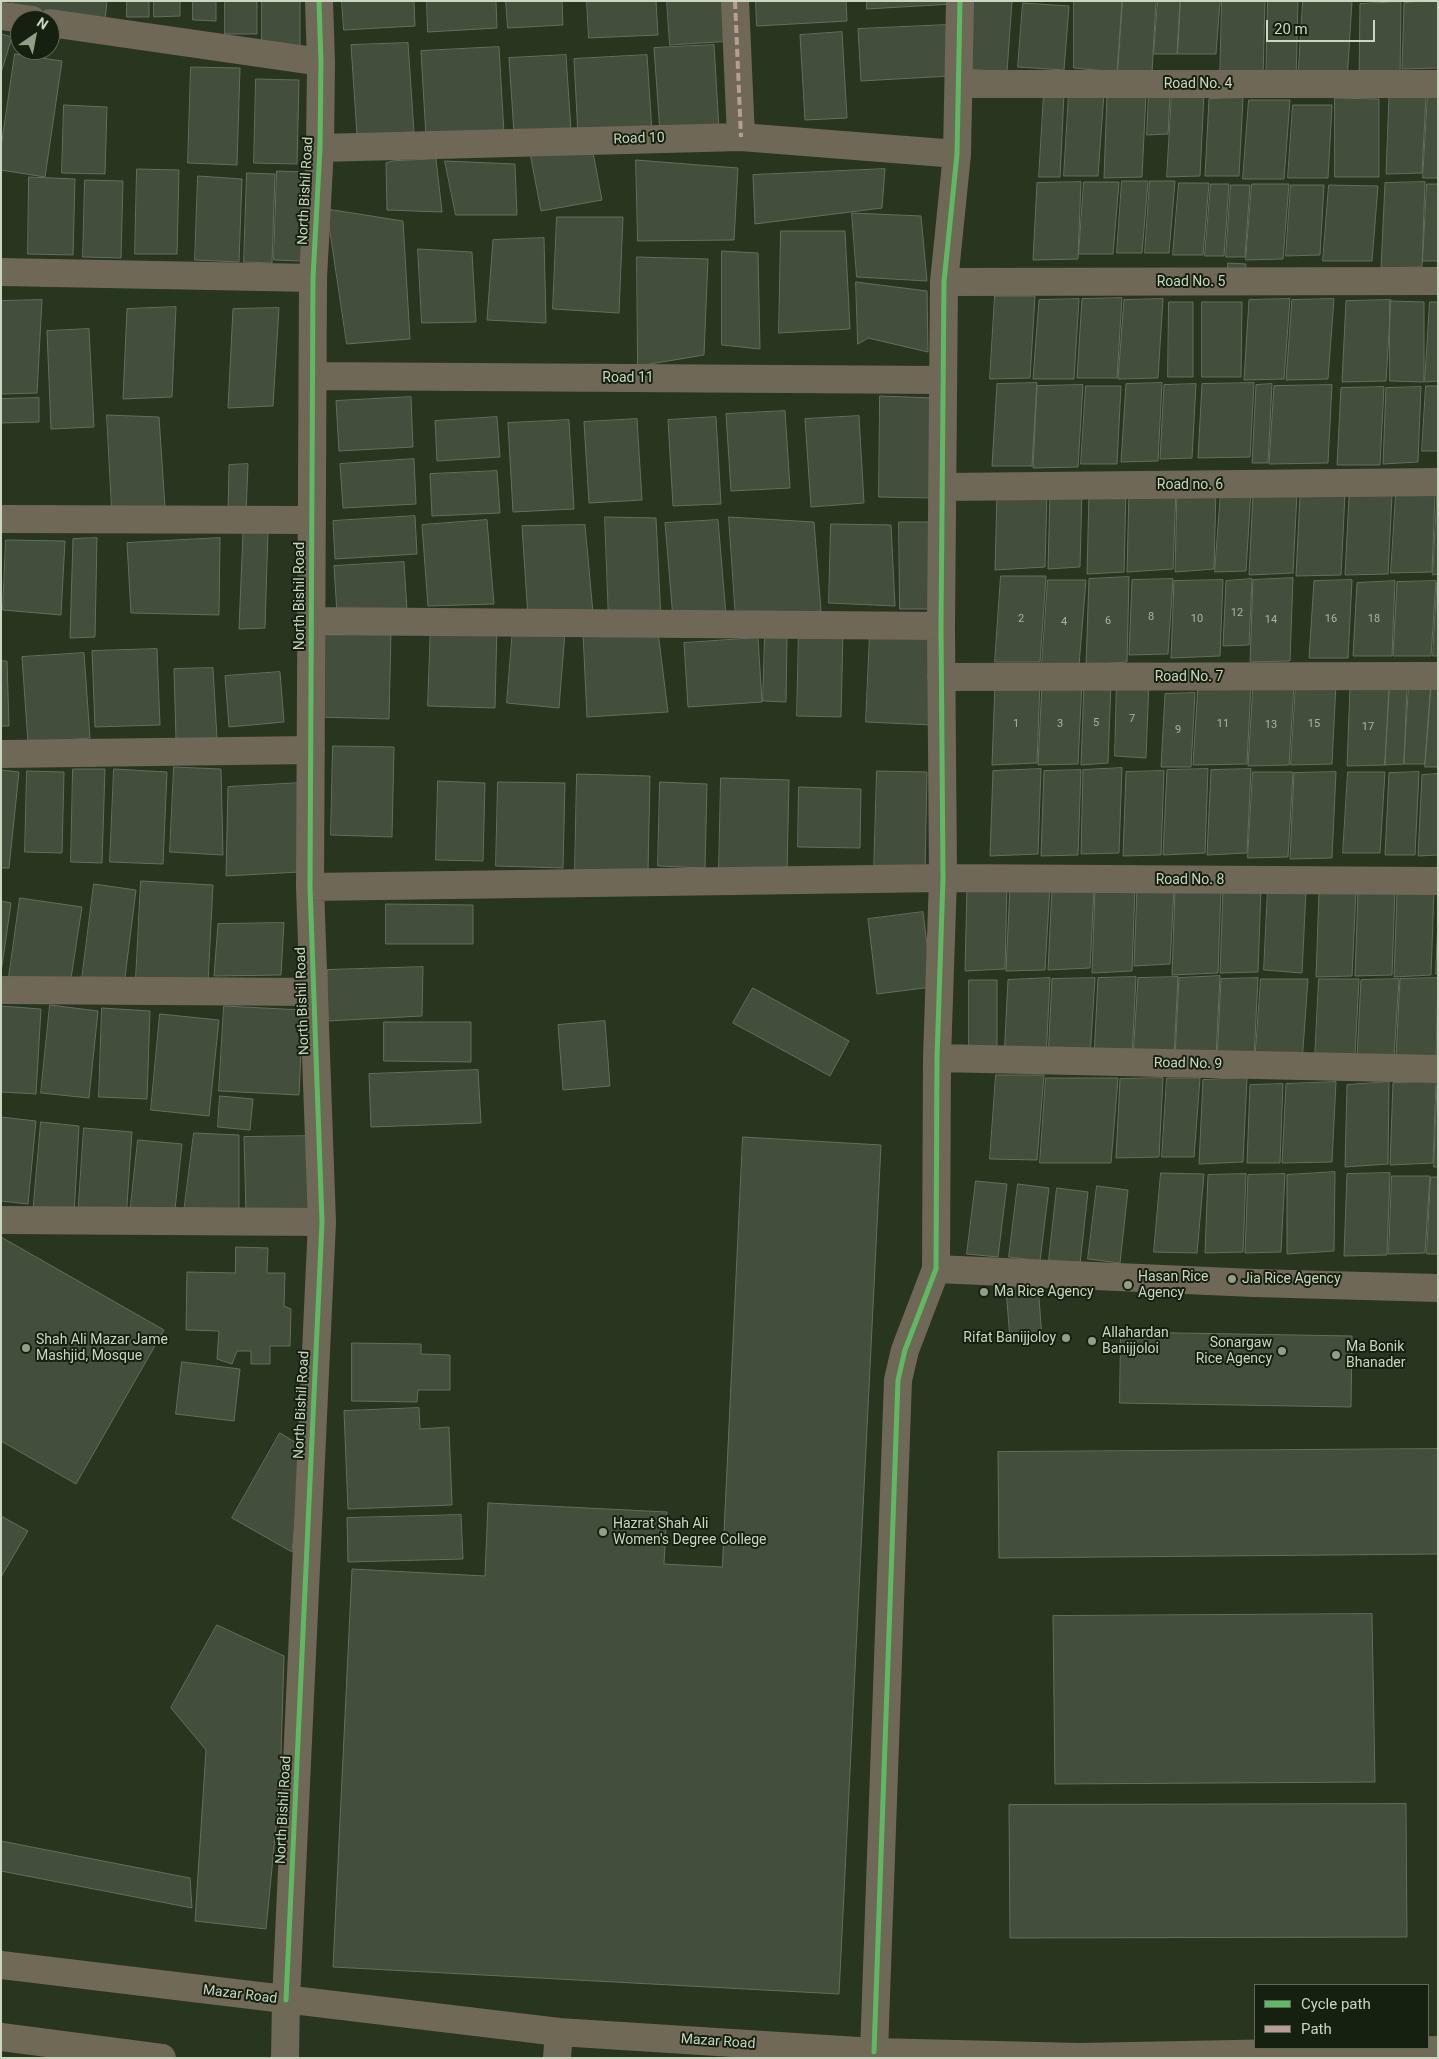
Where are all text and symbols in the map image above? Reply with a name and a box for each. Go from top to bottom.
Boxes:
north arrow [10,10,60,60]
scale bar [1269,10,1378,42]
text: N [34,14,51,33]
text: 20 m [1274,20,1308,38]
street label: Road No. 4 [1164,76,1232,92]
street label: Road 10 [613,130,665,148]
street label: North Bishil Road [295,136,317,246]
street label: Road No. 5 [1157,274,1225,290]
street label: Road 11 [602,370,654,386]
street label: Road no. 6 [1157,477,1223,493]
street label: North Bishil Road [292,542,308,650]
house number: 12 [1231,606,1243,620]
house number: 8 [1148,610,1154,624]
house number: 2 [1018,612,1024,626]
house number: 10 [1191,612,1203,626]
house number: 16 [1325,612,1337,626]
house number: 18 [1368,612,1380,626]
house number: 14 [1265,613,1277,627]
house number: 6 [1105,614,1111,628]
house number: 4 [1061,615,1067,629]
street label: Road No. 7 [1155,669,1223,685]
house number: 7 [1129,712,1135,726]
house number: 5 [1093,716,1099,730]
house number: 1 [1013,717,1019,731]
house number: 3 [1057,717,1063,731]
house number: 11 [1217,717,1229,731]
house number: 15 [1308,717,1320,731]
house number: 13 [1265,718,1277,732]
house number: 17 [1362,720,1374,734]
house number: 9 [1175,723,1181,737]
street label: Road No. 8 [1156,872,1224,888]
street label: North Bishil Road [293,947,313,1055]
street label: Road No. 9 [1154,1055,1222,1073]
place label: Hasan Rice Agency [1138,1269,1208,1302]
place label: Jia Rice Agency [1242,1271,1341,1287]
marker: Jia Rice Agency [1226,1273,1238,1285]
marker: Hasan Rice Agency [1122,1279,1134,1291]
place label: Ma Rice Agency [994,1284,1094,1300]
marker: Ma Rice Agency [978,1286,990,1298]
place label: Allahardan Banijjoloi [1102,1325,1169,1358]
place label: Rifat Banijjoloy [963,1330,1056,1346]
place label: Shah Ali Mazar Jame Mashjid, Mosque [36,1332,168,1364]
marker: Rifat Banijjoloy [1060,1332,1072,1344]
marker: Allahardan Banijjoloi [1086,1335,1098,1347]
place label: Sonargaw Rice Agency [1196,1335,1272,1368]
place label: Ma Bonik Bhanader [1346,1339,1405,1371]
marker: Shah Ali Mazar Jame Mashjid, Mosque [20,1342,32,1354]
marker: Sonargaw Rice Agency [1276,1345,1288,1357]
marker: Ma Bonik Bhanader [1330,1349,1342,1361]
street label: North Bishil Road [291,1350,313,1460]
place label: Hazrat Shah Ali Women's Degree College [613,1516,767,1548]
marker: Hazrat Shah Ali Women's Degree College [597,1526,609,1538]
street label: North Bishil Road [273,1755,295,1865]
street label: Mazar Road [202,1982,278,2008]
legend [1254,1984,1429,2049]
text: Cycle path [1301,1995,1371,2013]
text: Path [1301,2020,1332,2038]
street label: Mazar Road [680,2031,756,2053]

